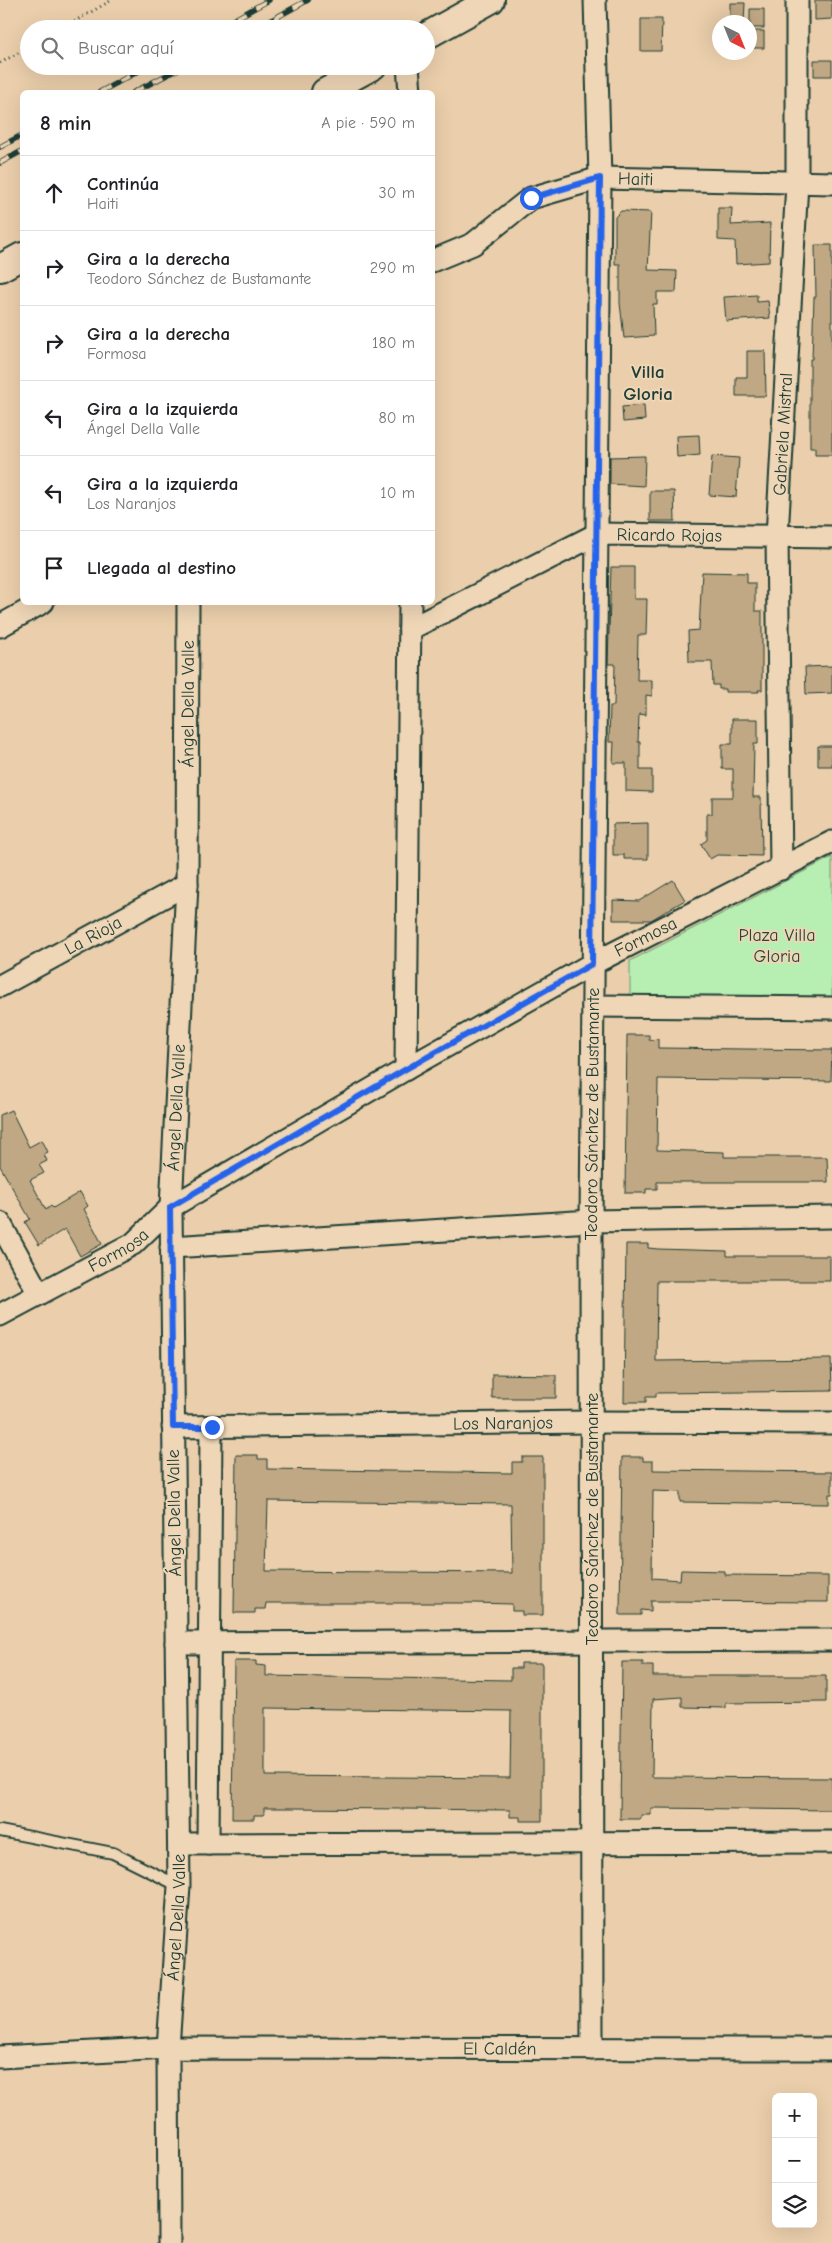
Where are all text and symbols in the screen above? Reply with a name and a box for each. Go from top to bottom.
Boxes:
north arrow [712,15,757,60]
search box [20,20,435,75]
icon: search [38,34,66,62]
text: Buscar aquí [78,37,174,59]
text: 8 min [40,111,91,135]
text: A pie · 590 m [321,114,415,132]
street label: Haiti [618,168,654,190]
text: Continúa [87,173,159,195]
icon: ahead [40,179,68,207]
text: 30 m [379,184,415,202]
route start [520,187,543,210]
text: Haiti [87,195,119,213]
text: Gira a la derecha [87,248,230,270]
icon: right [40,254,68,282]
text: 290 m [370,259,415,277]
text: Teodoro Sánchez de Bustamante [87,270,311,288]
text: Gira a la derecha [87,323,230,345]
icon: right [40,329,68,357]
text: 180 m [372,334,415,352]
text: Formosa [87,345,147,363]
district label: Villa Gloria [623,361,673,405]
street label: Gabriela Mistral [769,372,797,496]
text: Gira a la izquierda [87,398,238,420]
icon: left [40,404,68,432]
text: 80 m [378,409,415,427]
text: Ángel Della Valle [87,420,200,438]
text: Gira a la izquierda [87,473,238,495]
icon: left [40,479,68,507]
text: 10 m [380,484,415,502]
text: Los Naranjos [87,495,176,513]
street label: Ricardo Rojas [616,524,722,547]
icon: arrive [40,554,68,582]
text: Llegada al destino [87,557,236,579]
street label: Ángel Della Valle [176,640,199,768]
street label: La Rioja [61,912,125,960]
street label: Formosa [611,913,680,962]
park label: Plaza Villa Gloria [739,925,815,967]
street label: Teodoro Sánchez de Bustamante [581,988,604,1240]
street label: Ángel Della Valle [162,1043,190,1172]
street label: Formosa [85,1224,153,1277]
street label: Teodoro Sánchez de Bustamante [582,1393,603,1645]
street label: Los Naranjos [453,1412,553,1435]
route end [201,1416,224,1439]
street label: Ángel Della Valle [162,1449,186,1577]
street label: Ángel Della Valle [162,1854,190,1982]
street label: El Caldén [463,2038,537,2060]
map controls [772,2093,817,2228]
button: + [772,2093,817,2138]
button: − [772,2138,817,2183]
button: layers [772,2183,817,2228]

